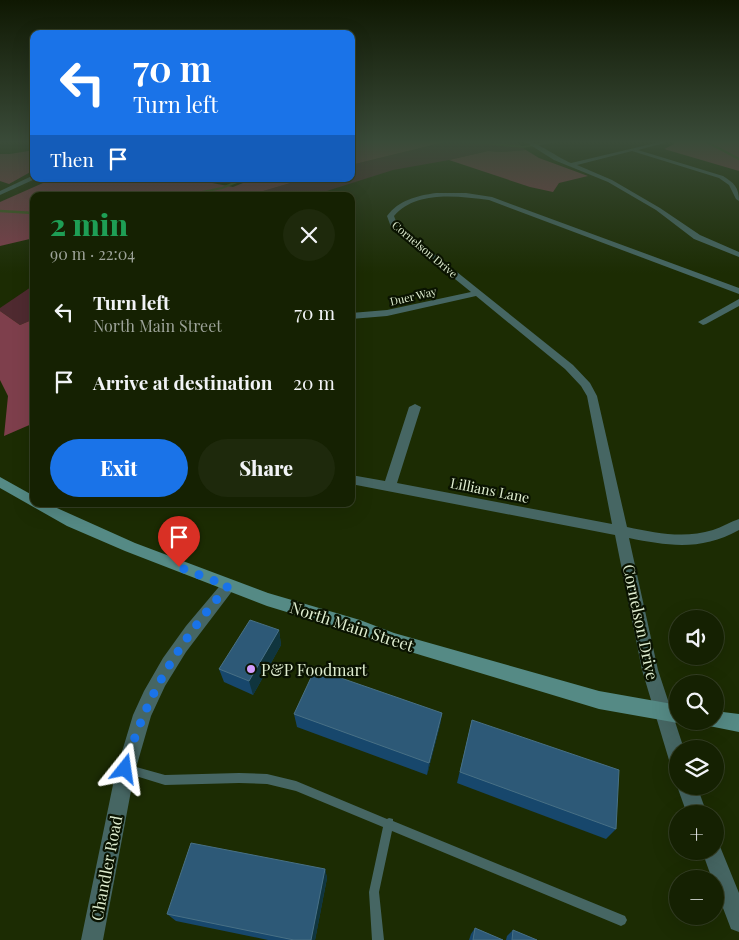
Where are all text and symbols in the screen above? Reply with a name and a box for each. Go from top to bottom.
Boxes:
text: 70 m [133,44,211,91]
icon: left [50,50,115,115]
text: Turn left [133,89,218,119]
icon: arrive [104,145,132,173]
text: Then [50,146,94,172]
text: 2 min [50,204,128,244]
button: close [283,209,335,261]
street label: Cornelson Drive [389,217,461,281]
text: 90 m · 22:04 [50,243,135,264]
street label: Duer Way [388,283,438,309]
text: Turn left [93,289,170,315]
icon: left [50,298,78,326]
text: 70 m [294,299,335,325]
text: North Main Street [93,315,222,336]
icon: arrive [50,368,78,396]
text: Arrive at destination [93,369,273,395]
text: 20 m [293,369,335,395]
button: Exit [50,439,188,497]
button: Share [198,439,335,497]
street label: Lillians Lane [449,473,531,507]
pin [158,516,200,567]
icon: arrive [165,523,193,551]
street label: Cornelson Drive [618,562,664,682]
street label: North Main Street [287,596,417,656]
map controls [669,610,724,925]
button: sound [669,610,724,665]
place label: P&P Foodmart [261,659,368,680]
marker: P&P Foodmart [245,663,257,675]
button: search [669,675,724,730]
button: layers [669,740,724,795]
position arrow [98,742,150,794]
button: + [669,805,724,860]
street label: Chandler Road [85,814,127,922]
button: − [669,870,724,925]

